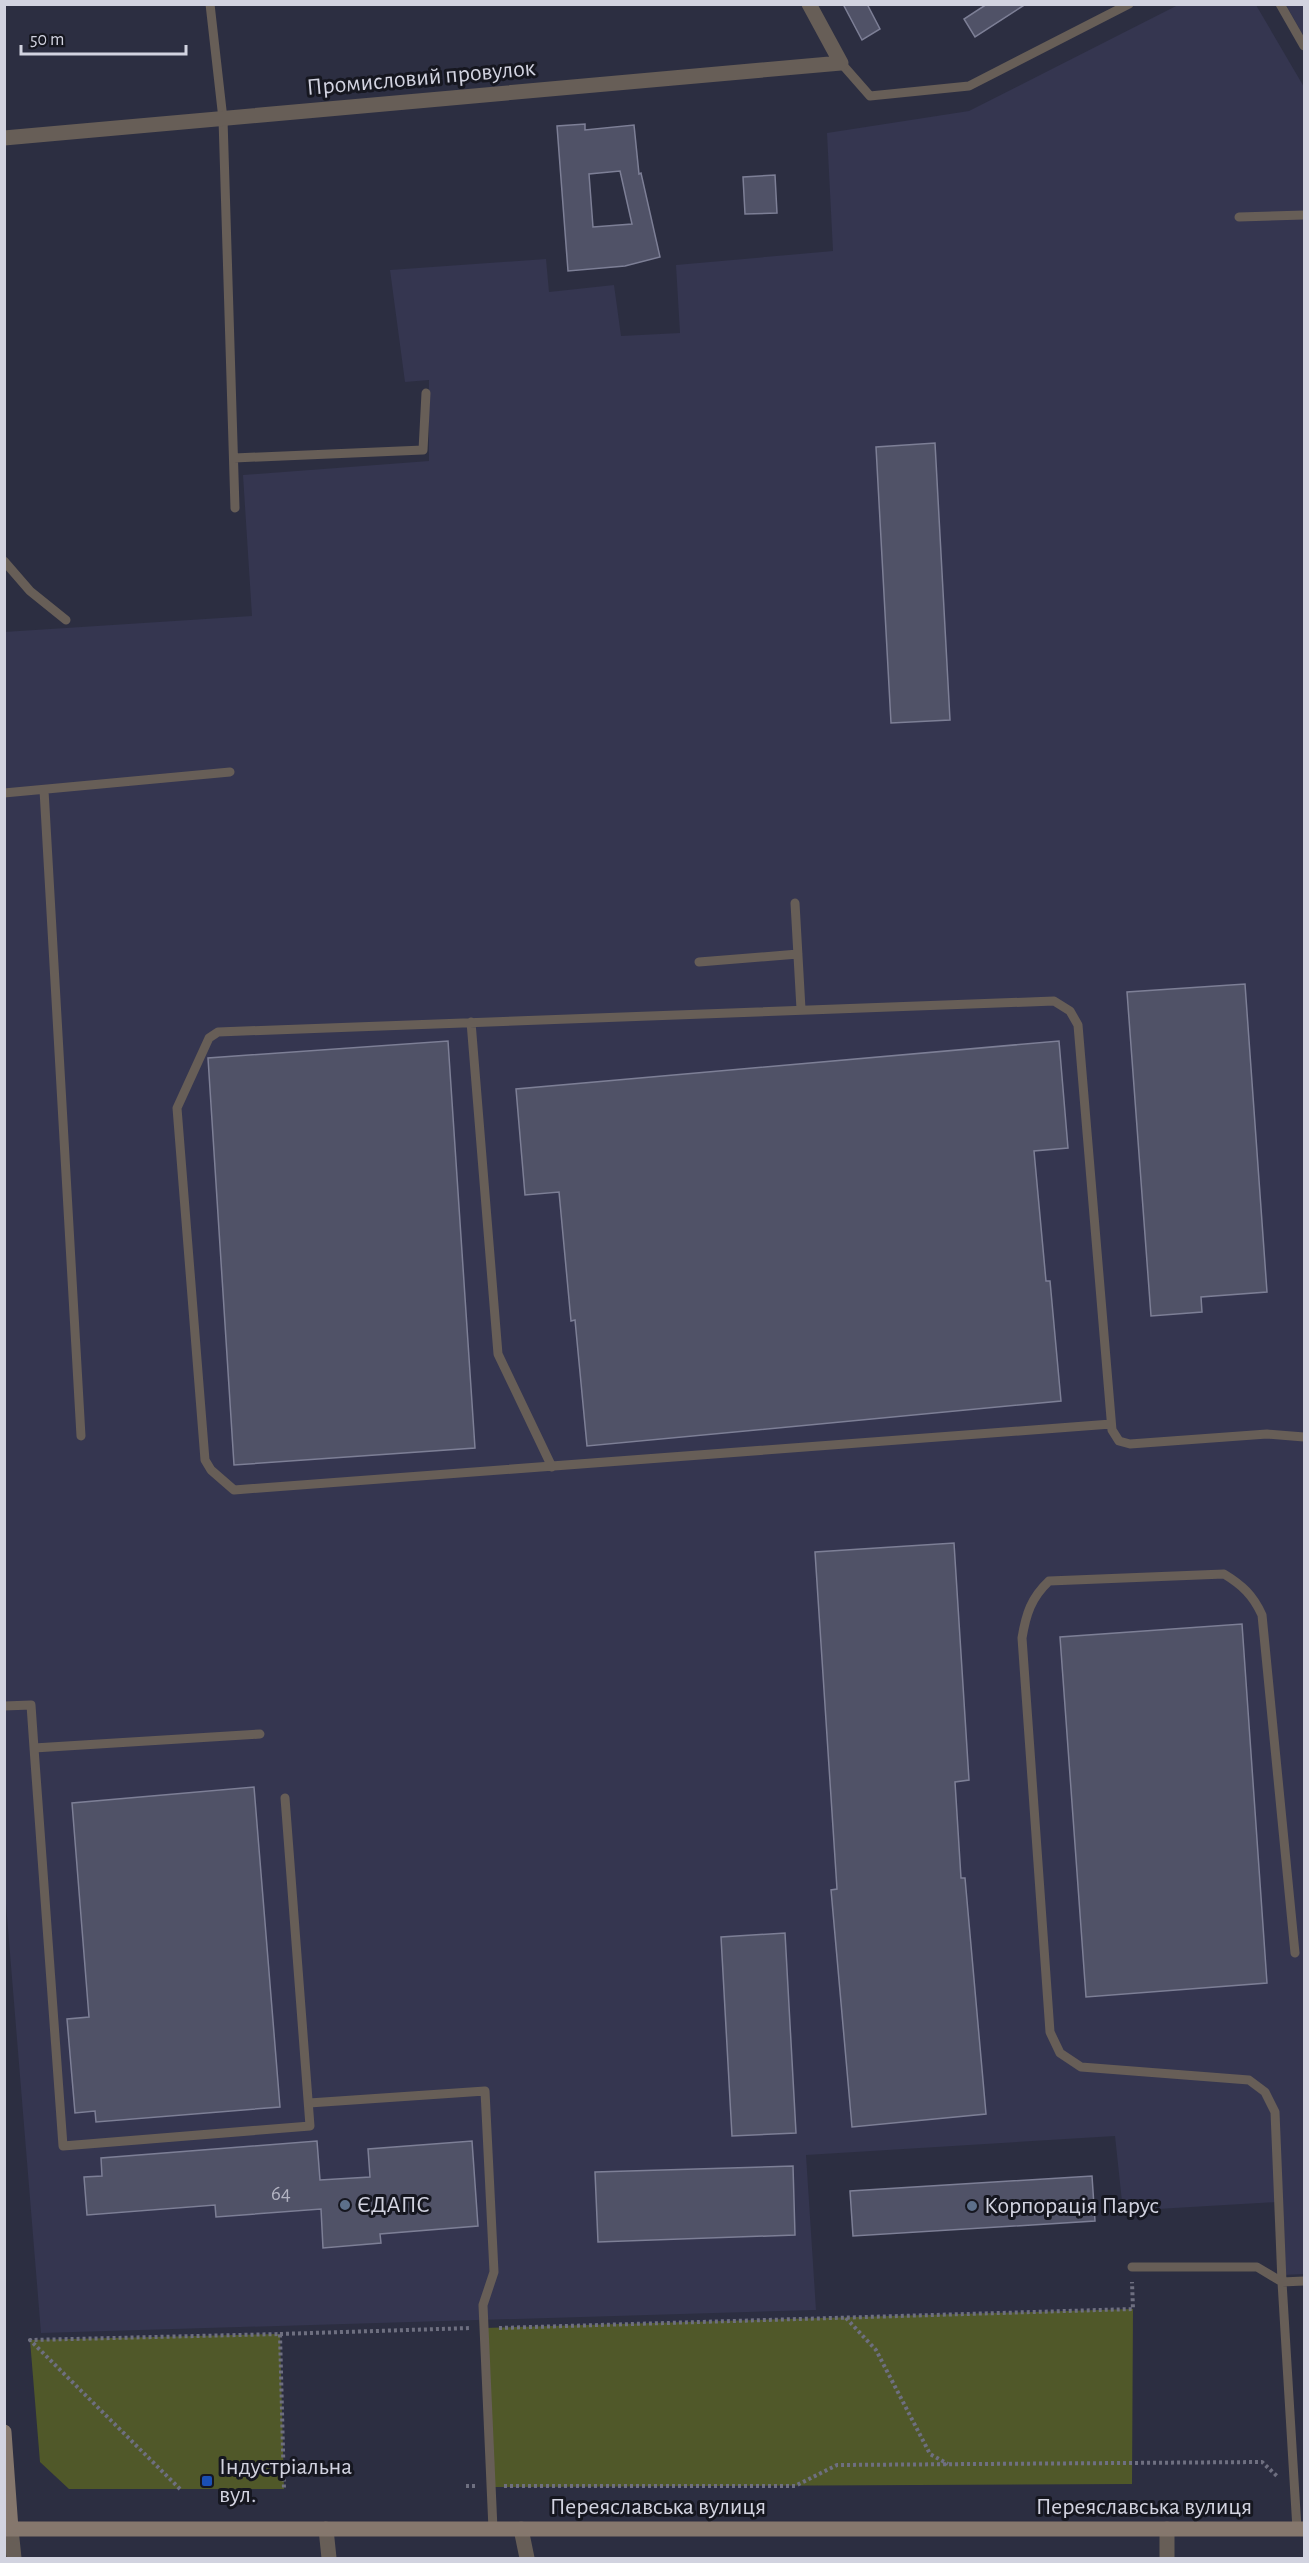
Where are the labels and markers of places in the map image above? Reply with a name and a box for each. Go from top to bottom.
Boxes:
place label: ЄДАПС [357,2193,430,2217]
place label: Корпорація Парус [984,2194,1159,2218]
marker: ЄДАПС [338,2198,352,2212]
marker: Корпорація Парус [965,2199,979,2213]
place label: Індустріальна вул. [219,2455,352,2507]
marker: Індустріальна вул. [200,2474,214,2488]

